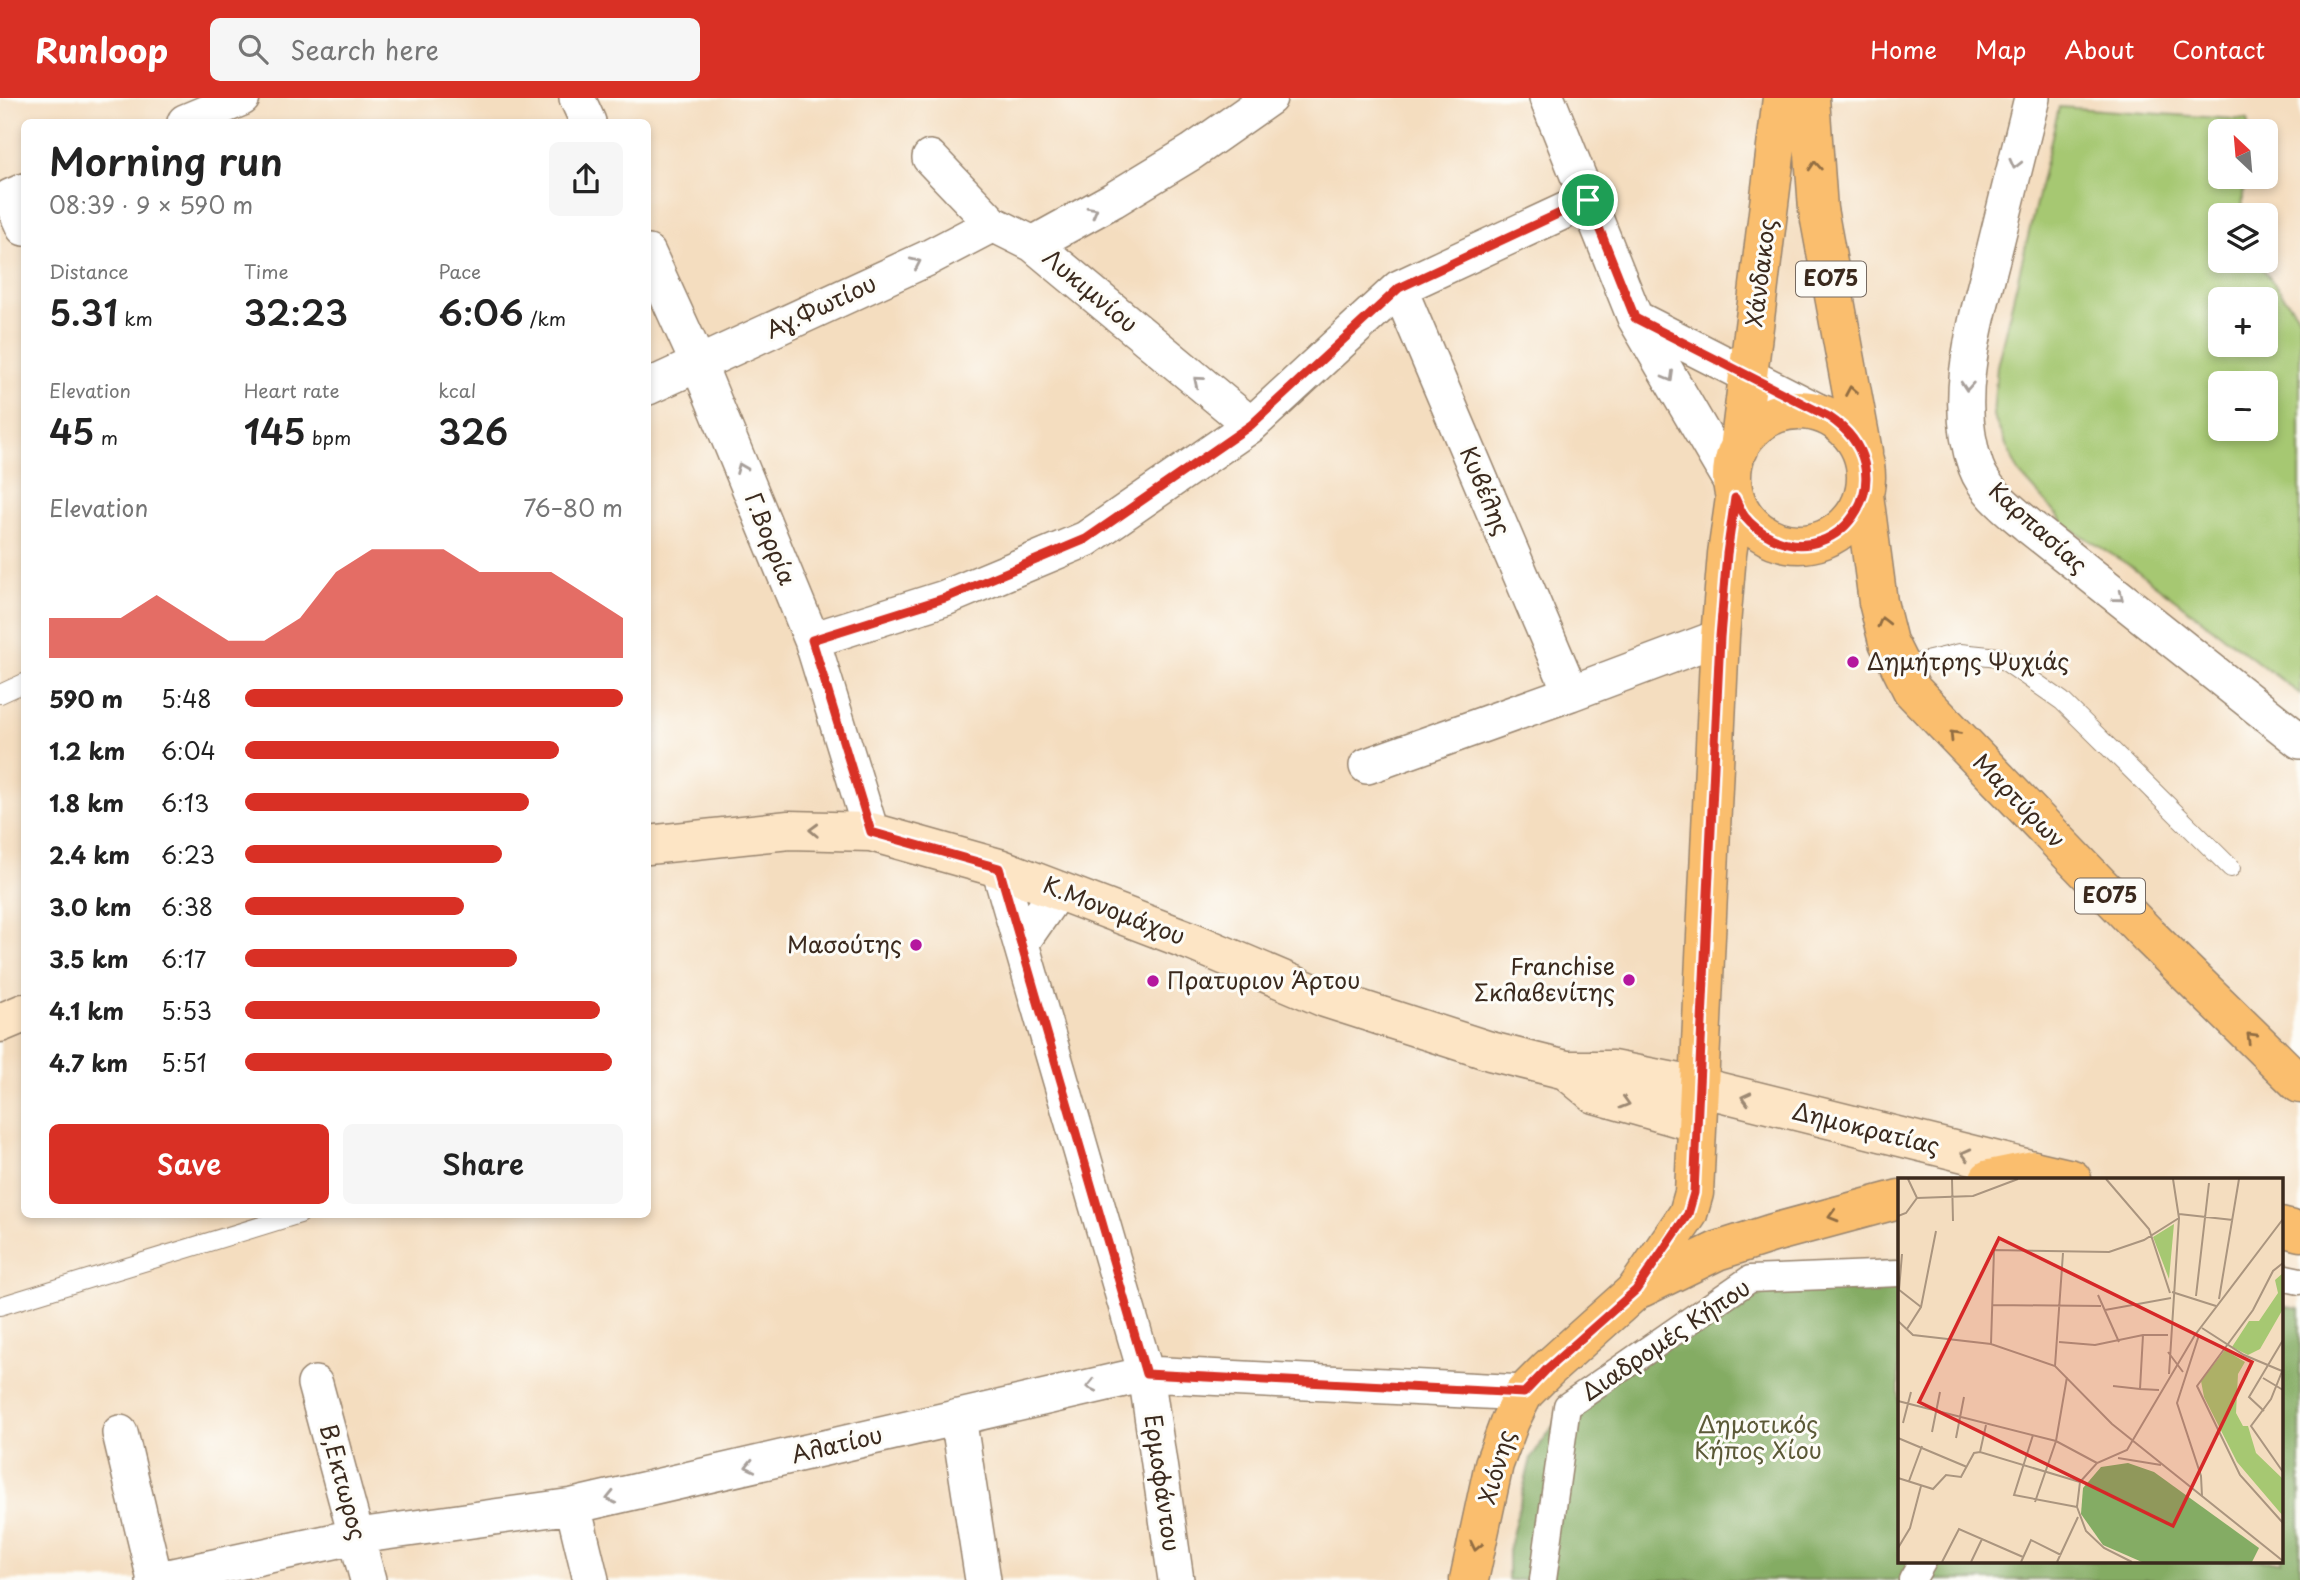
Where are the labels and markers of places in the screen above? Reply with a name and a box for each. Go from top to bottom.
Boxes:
pin [1558,170,1618,230]
place label: Δημήτρης Ψυχιάς [1867,643,2069,678]
marker: Δημήτρης Ψυχιάς [1845,654,1861,670]
place label: Μασούτης [787,926,902,961]
marker: Μασούτης [908,937,924,953]
place label: Franchise Σκλαβενίτης [1474,948,1615,1009]
place label: Πρατυριον Άρτου [1167,962,1360,997]
marker: Franchise Σκλαβενίτης [1621,972,1637,988]
marker: Πρατυριον Άρτου [1145,973,1161,989]

